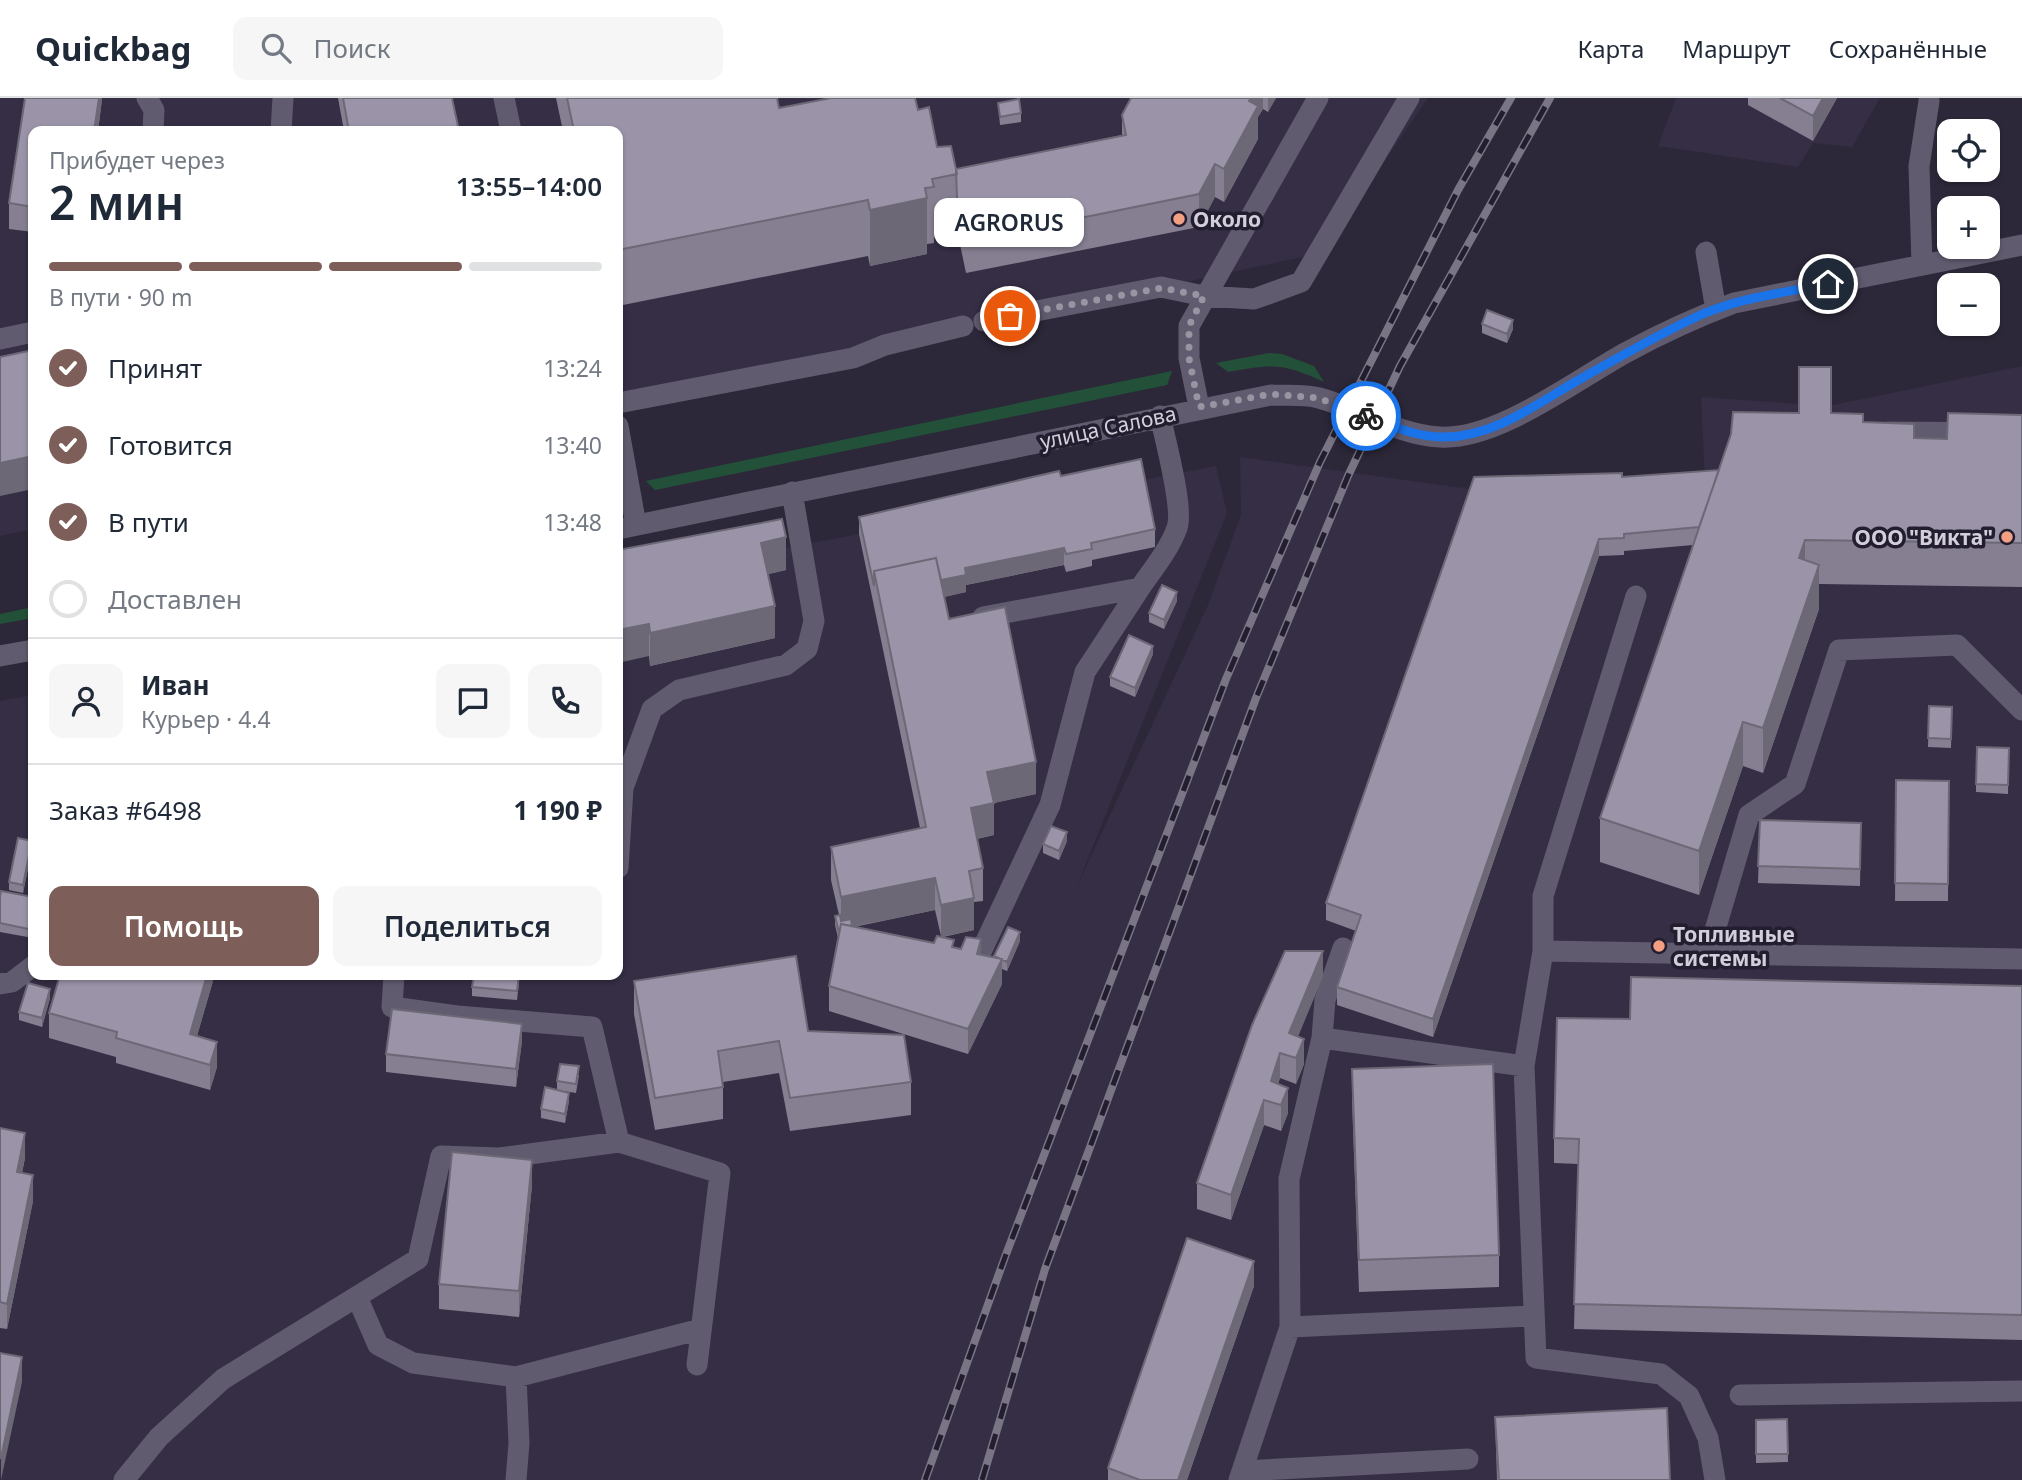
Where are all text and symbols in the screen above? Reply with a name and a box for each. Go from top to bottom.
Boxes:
search box [233,17,723,80]
text: Quickbag [35,26,191,71]
icon: search [257,29,295,67]
text: Поиск [313,30,391,66]
text: Карта [1577,32,1644,65]
text: Маршрут [1682,32,1791,65]
text: Сохранённые [1829,32,1987,65]
map controls [1937,119,2000,336]
button: locate [1937,119,2000,182]
text: Прибудет через [49,144,225,176]
text: 13:55–14:00 [456,168,602,204]
text: 2 мин [49,171,184,233]
button: + [1937,196,2000,259]
callout: AGRORUS [935,197,1085,246]
place label: Около [1193,205,1261,233]
text: AGRORUS [954,206,1064,238]
marker: Около [1171,211,1187,227]
pin [1798,254,1858,314]
icon: home [1809,265,1847,303]
button: − [1937,273,2000,336]
text: В пути · 90 m [49,281,192,313]
pin [980,286,1040,346]
icon: bag [991,297,1029,335]
icon: check [49,349,87,387]
text: Принят [108,350,202,386]
text: 13:24 [543,352,602,384]
courier [1331,381,1401,451]
icon: bike [1347,397,1385,435]
street label: улица Салова [1037,399,1179,455]
icon: check [49,426,87,464]
text: Готовится [108,427,233,463]
text: 13:40 [543,429,602,461]
icon: check [49,503,87,541]
text: В пути [108,504,189,540]
text: 13:48 [543,506,602,538]
place label: ООО "Викта" [1855,523,1993,551]
marker: ООО "Викта" [1999,529,2015,545]
text: Доставлен [108,581,242,617]
button: person [49,664,123,738]
button: chat [436,664,510,738]
button: phone [528,664,602,738]
text: Иван [141,667,210,703]
text: Курьер · 4.4 [141,703,271,735]
text: Заказ #6498 [49,792,202,828]
text: 1 190 ₽ [513,792,602,828]
button: Помощь [49,886,319,966]
button: Поделиться [333,886,602,966]
place label: Топливные системы [1673,920,1795,972]
marker: Топливные системы [1651,938,1667,954]

